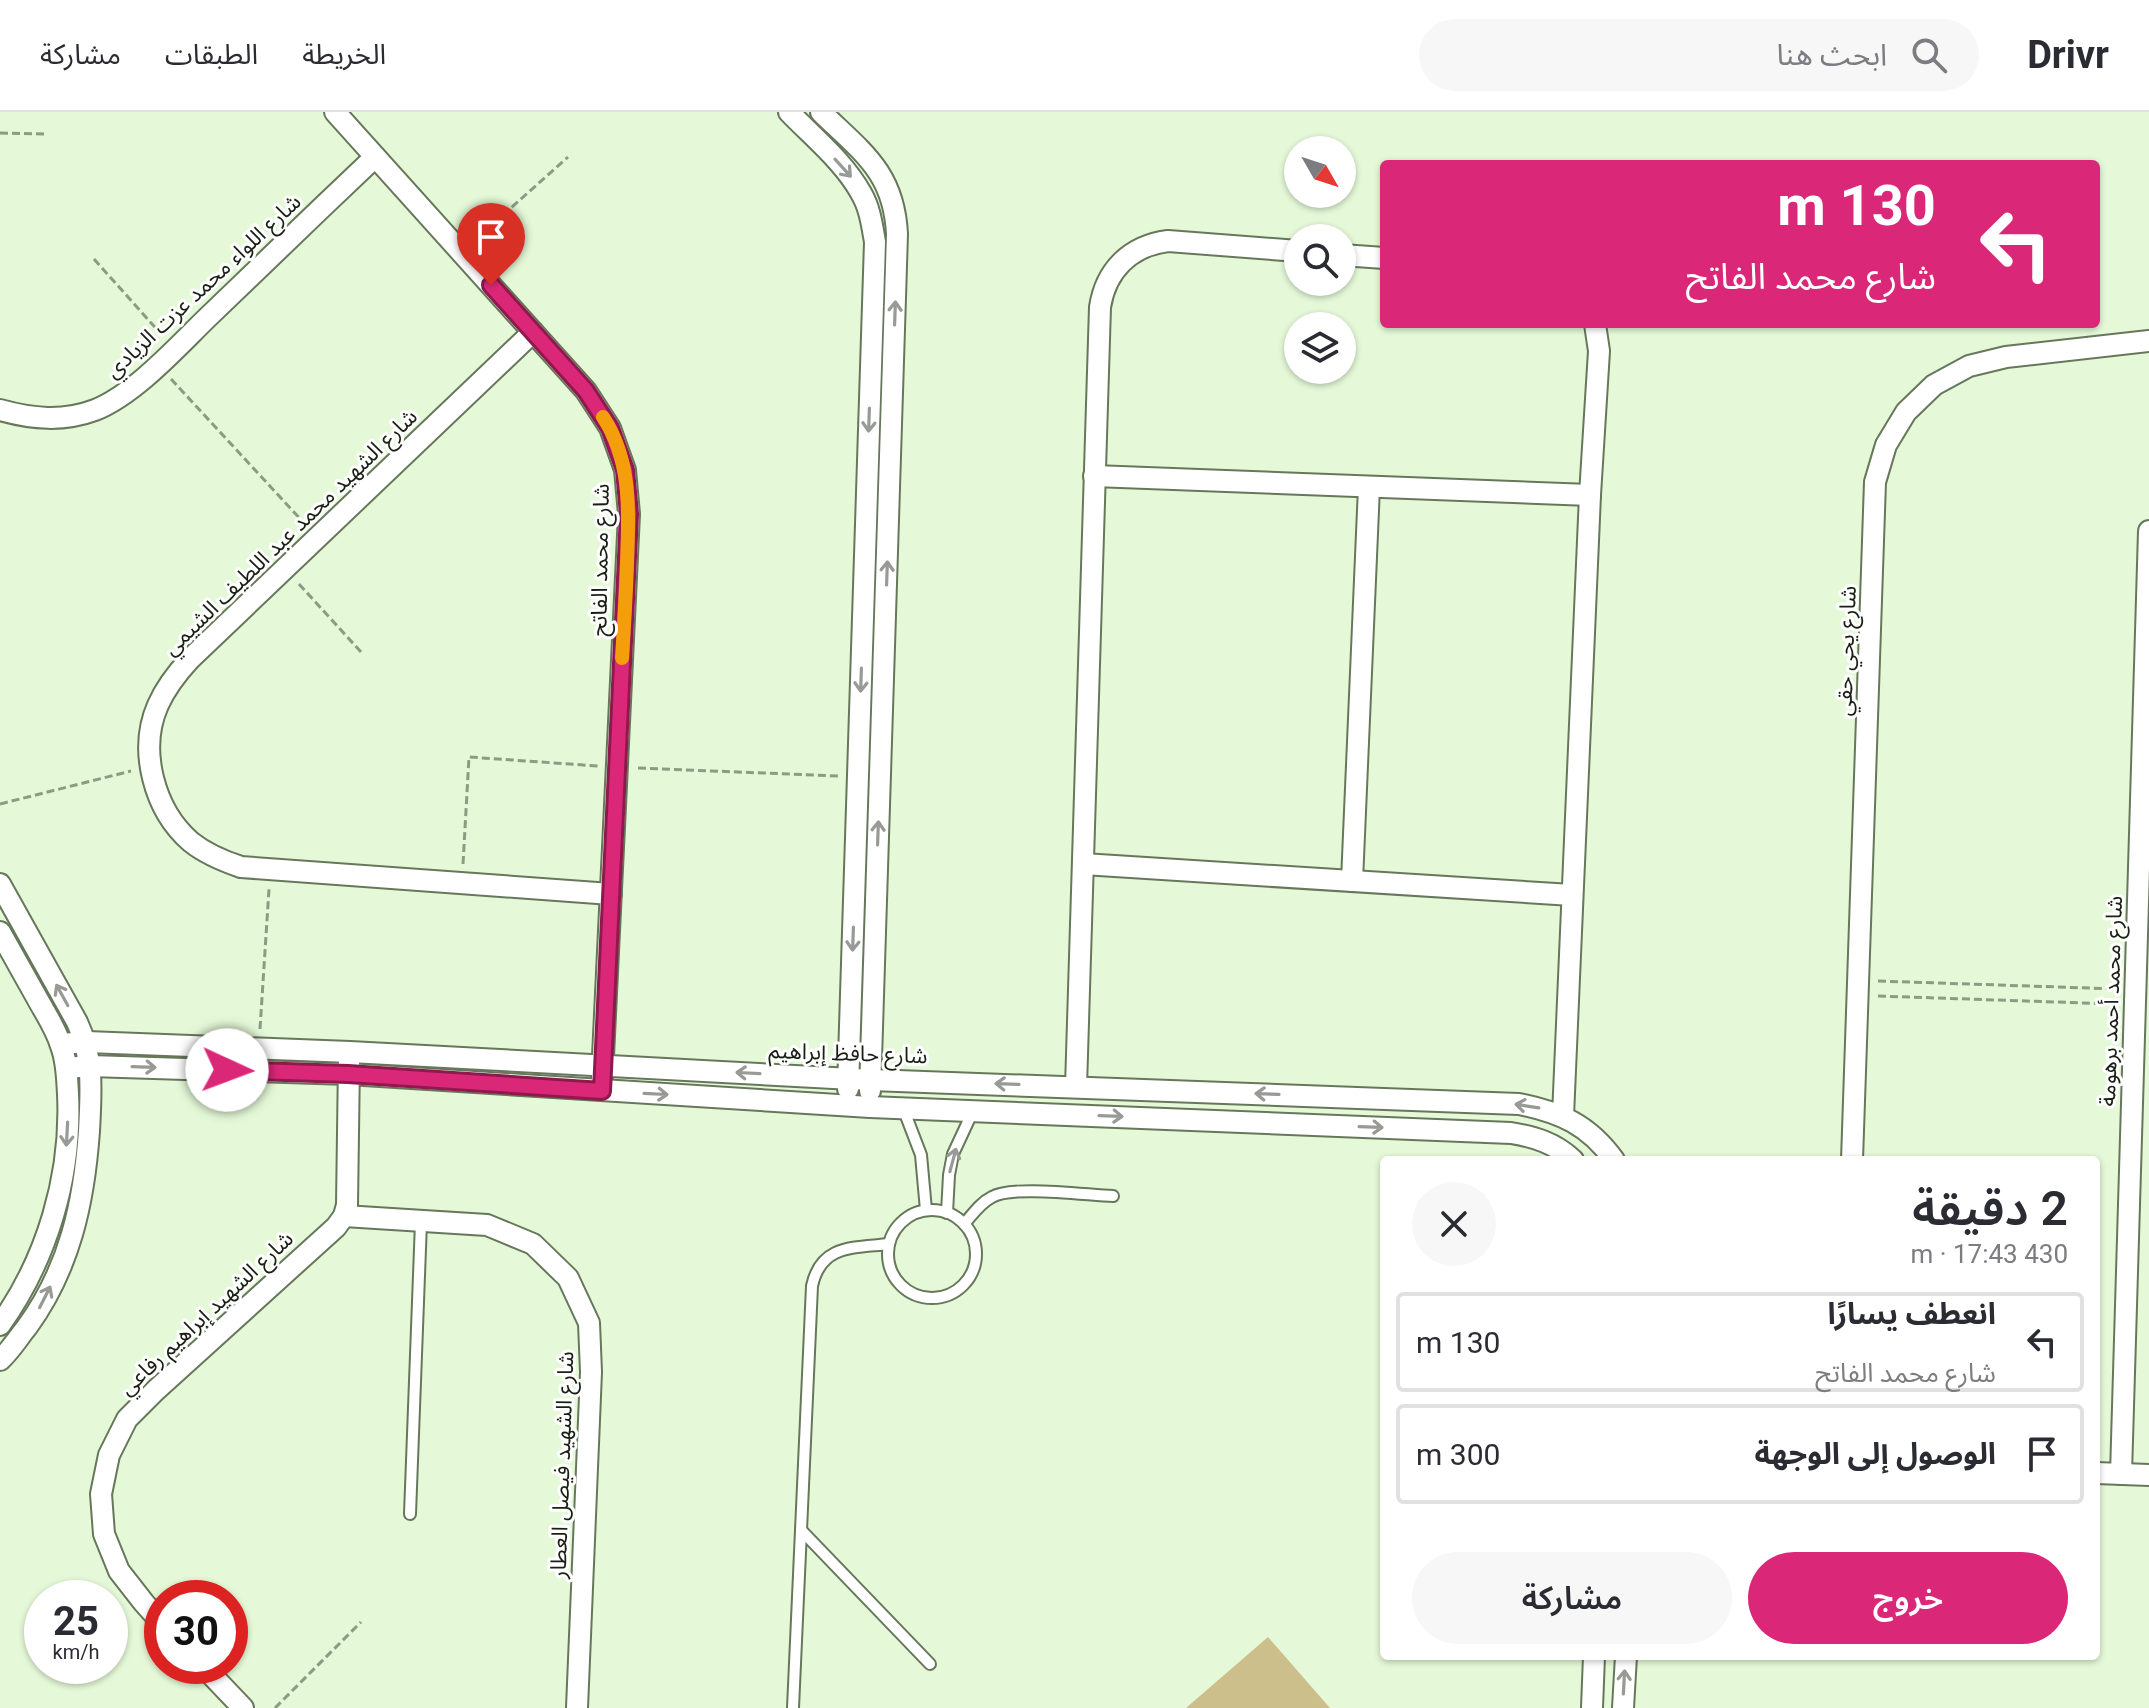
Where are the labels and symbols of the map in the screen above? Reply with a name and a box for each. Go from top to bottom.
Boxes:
north arrow [1284,136,1356,208]
one-way arrow [833,158,851,178]
street label: شارع اللواء محمد عزت الزيادي [100,189,309,386]
pin [457,203,525,285]
one-way arrow [887,300,902,327]
street label: شارع الشهيد محمد عبد اللطيف الشيمي [158,404,425,663]
one-way arrow [861,406,877,433]
street label: شارع محمد الفاتح [586,483,618,637]
one-way arrow [879,560,894,587]
street label: شارع يحي حقي [1831,585,1865,717]
one-way arrow [853,666,868,693]
one-way arrow [871,820,886,847]
street label: شارع محمد أحمد برهومة [2094,895,2131,1107]
one-way arrow [845,925,860,952]
one-way arrow [54,984,70,1007]
position arrow [185,1028,269,1112]
street label: شارع حافظ إبراهيم [768,1038,928,1072]
one-way arrow [130,1060,157,1075]
one-way arrow [735,1066,762,1081]
one-way arrow [994,1076,1021,1091]
one-way arrow [1254,1086,1281,1101]
one-way arrow [642,1087,669,1102]
one-way arrow [1515,1098,1540,1113]
one-way arrow [1097,1109,1124,1124]
one-way arrow [60,1120,75,1147]
one-way arrow [1357,1120,1384,1135]
one-way arrow [947,1148,962,1174]
street label: شارع الشهيد إبراهيم رفاعي [114,1226,301,1403]
one-way arrow [38,1286,54,1310]
street label: شارع الشهيد فيصل العطار [546,1351,582,1580]
speed limit sign: 30 [144,1580,248,1684]
one-way arrow [1617,1669,1632,1696]

